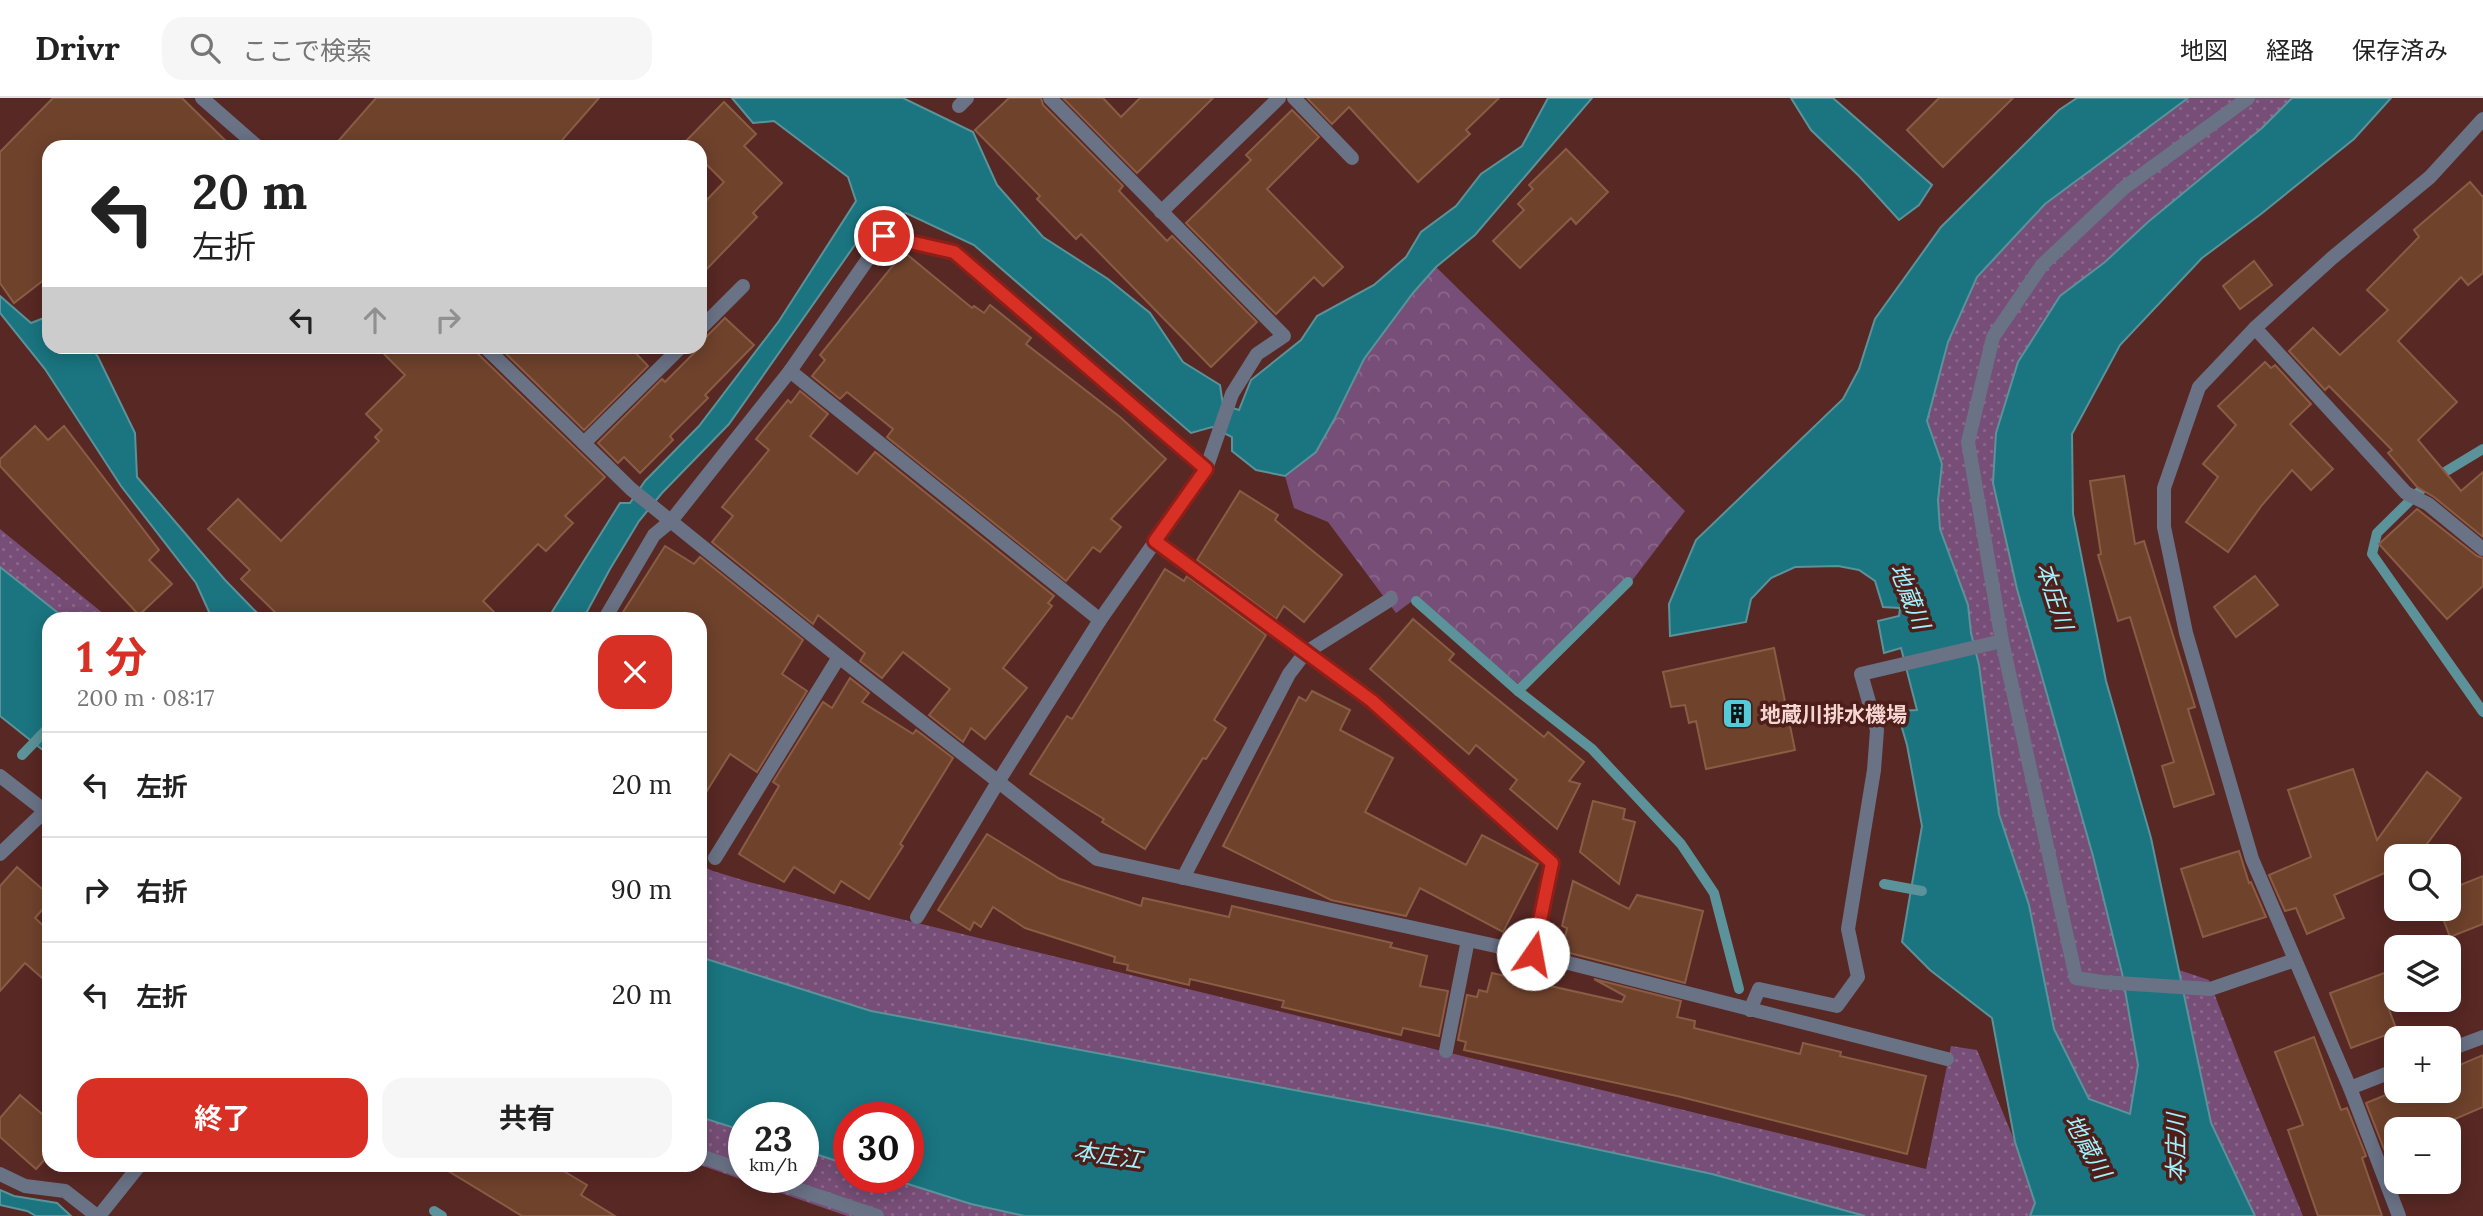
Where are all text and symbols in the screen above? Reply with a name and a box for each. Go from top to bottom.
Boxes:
search box [162,17,652,80]
text: Drivr [35,27,120,69]
icon: search [186,29,224,67]
text: ここで検索 [242,34,372,67]
text: 地図 [2180,35,2228,66]
text: 経路 [2266,35,2314,66]
text: 保存済み [2352,35,2448,66]
text: 20 m [192,160,307,222]
icon: left [77,168,168,259]
pin [854,206,914,266]
icon: arrive [865,217,903,255]
text: 左折 [192,226,256,267]
icon: left [283,301,321,339]
icon: ahead [356,301,394,339]
icon: right [429,301,467,339]
water label: 地蔵川 [1884,559,1937,636]
water label: 本庄川 [2031,559,2080,636]
text: 1 分 [77,630,147,684]
button: close [598,635,672,709]
text: 200 m · 08:17 [77,683,214,712]
building icon: 地蔵川排水機場 [1720,697,1754,731]
place label: 地蔵川排水機場 [1760,701,1907,728]
icon: left [77,766,115,804]
text: 20 m [612,768,672,801]
text: 左折 [136,770,188,803]
map controls [2384,844,2461,1194]
button: search [2384,844,2461,921]
icon: right [77,871,115,909]
text: 90 m [611,873,672,906]
text: 右折 [136,875,188,908]
position arrow [1496,917,1570,991]
button: layers [2384,935,2461,1012]
icon: left [77,976,115,1014]
text: 20 m [612,978,672,1011]
text: 左折 [136,980,188,1013]
button: + [2384,1026,2461,1103]
button: 終了 [77,1078,368,1158]
button: 共有 [382,1078,672,1158]
speed limit sign: 30 [833,1102,924,1193]
water label: 地蔵川 [2059,1109,2119,1186]
water label: 本庄川 [2161,1111,2190,1183]
text: 23 [754,1116,793,1161]
button: − [2384,1117,2461,1194]
water label: 本庄江 [1072,1136,1147,1175]
text: km/h [749,1153,798,1176]

